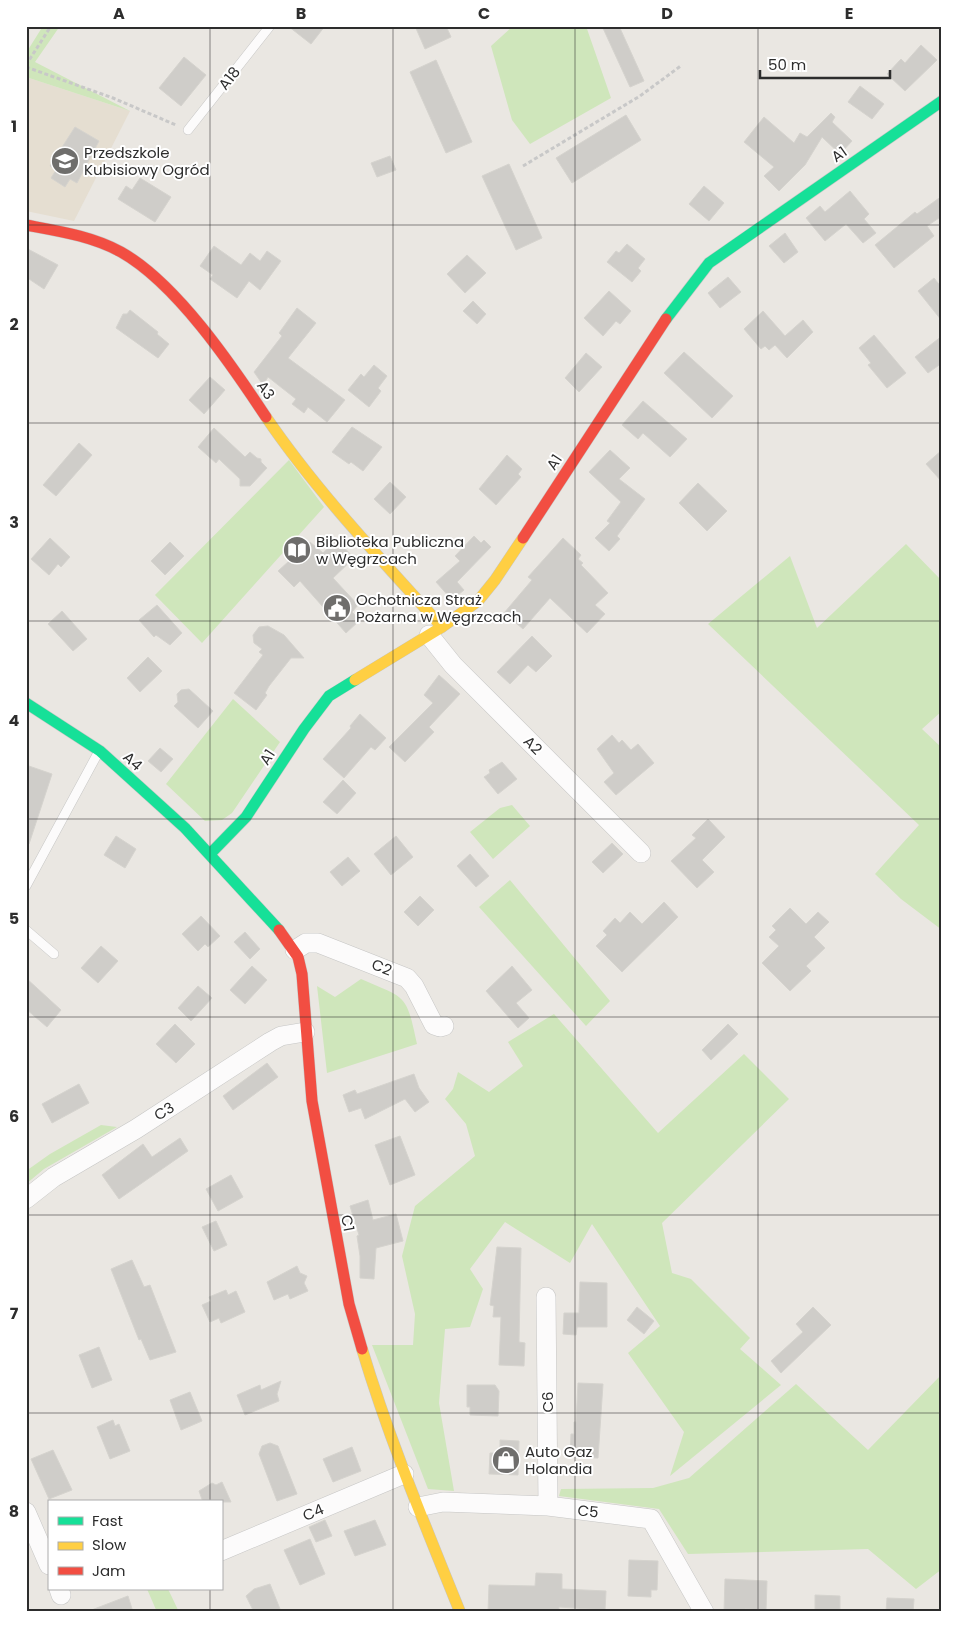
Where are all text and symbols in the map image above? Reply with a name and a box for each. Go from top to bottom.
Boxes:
text: A [113,2,125,25]
text: B [296,2,306,25]
text: C [478,2,490,25]
text: D [661,2,673,25]
text: E [845,2,853,25]
scale bar [760,48,890,80]
text: 50 m [768,54,806,75]
street label: A18 [213,62,245,94]
text: 1 [11,115,17,138]
street label: A1 [827,141,851,167]
place label: Przedszkole Kubisiowy Ogród [84,142,210,180]
school or university icon: Przedszkole Kubisiowy Ogród [50,146,80,176]
text: 2 [9,313,19,336]
street label: A3 [252,376,280,404]
street label: A1 [541,450,567,474]
text: 3 [9,511,19,534]
place label: Biblioteka Publiczna w Węgrzcach [316,531,464,569]
library icon: Biblioteka Publiczna w Węgrzcach [282,535,312,565]
place label: Ochotnicza Straż Pożarna w Węgrzcach [356,589,521,627]
public building icon: Ochotnicza Straż Pożarna w Węgrzcach [322,593,352,623]
text: 4 [9,709,20,732]
street label: A2 [519,731,547,759]
street label: A1 [254,745,280,769]
street label: A4 [119,747,147,775]
text: 5 [9,907,19,930]
street label: C2 [369,953,395,981]
street label: C3 [150,1097,178,1125]
text: 6 [9,1105,19,1128]
street label: C1 [336,1213,360,1233]
text: 7 [10,1302,19,1325]
street label: C6 [537,1391,558,1413]
place label: Auto Gaz Holandia [525,1441,593,1479]
shop icon: Auto Gaz Holandia [491,1445,521,1475]
street label: C4 [299,1498,327,1526]
street label: C5 [576,1499,600,1523]
text: 8 [9,1500,19,1523]
legend [48,1500,222,1590]
text: Fast [92,1510,123,1531]
text: Slow [92,1534,127,1555]
text: Jam [92,1560,126,1581]

